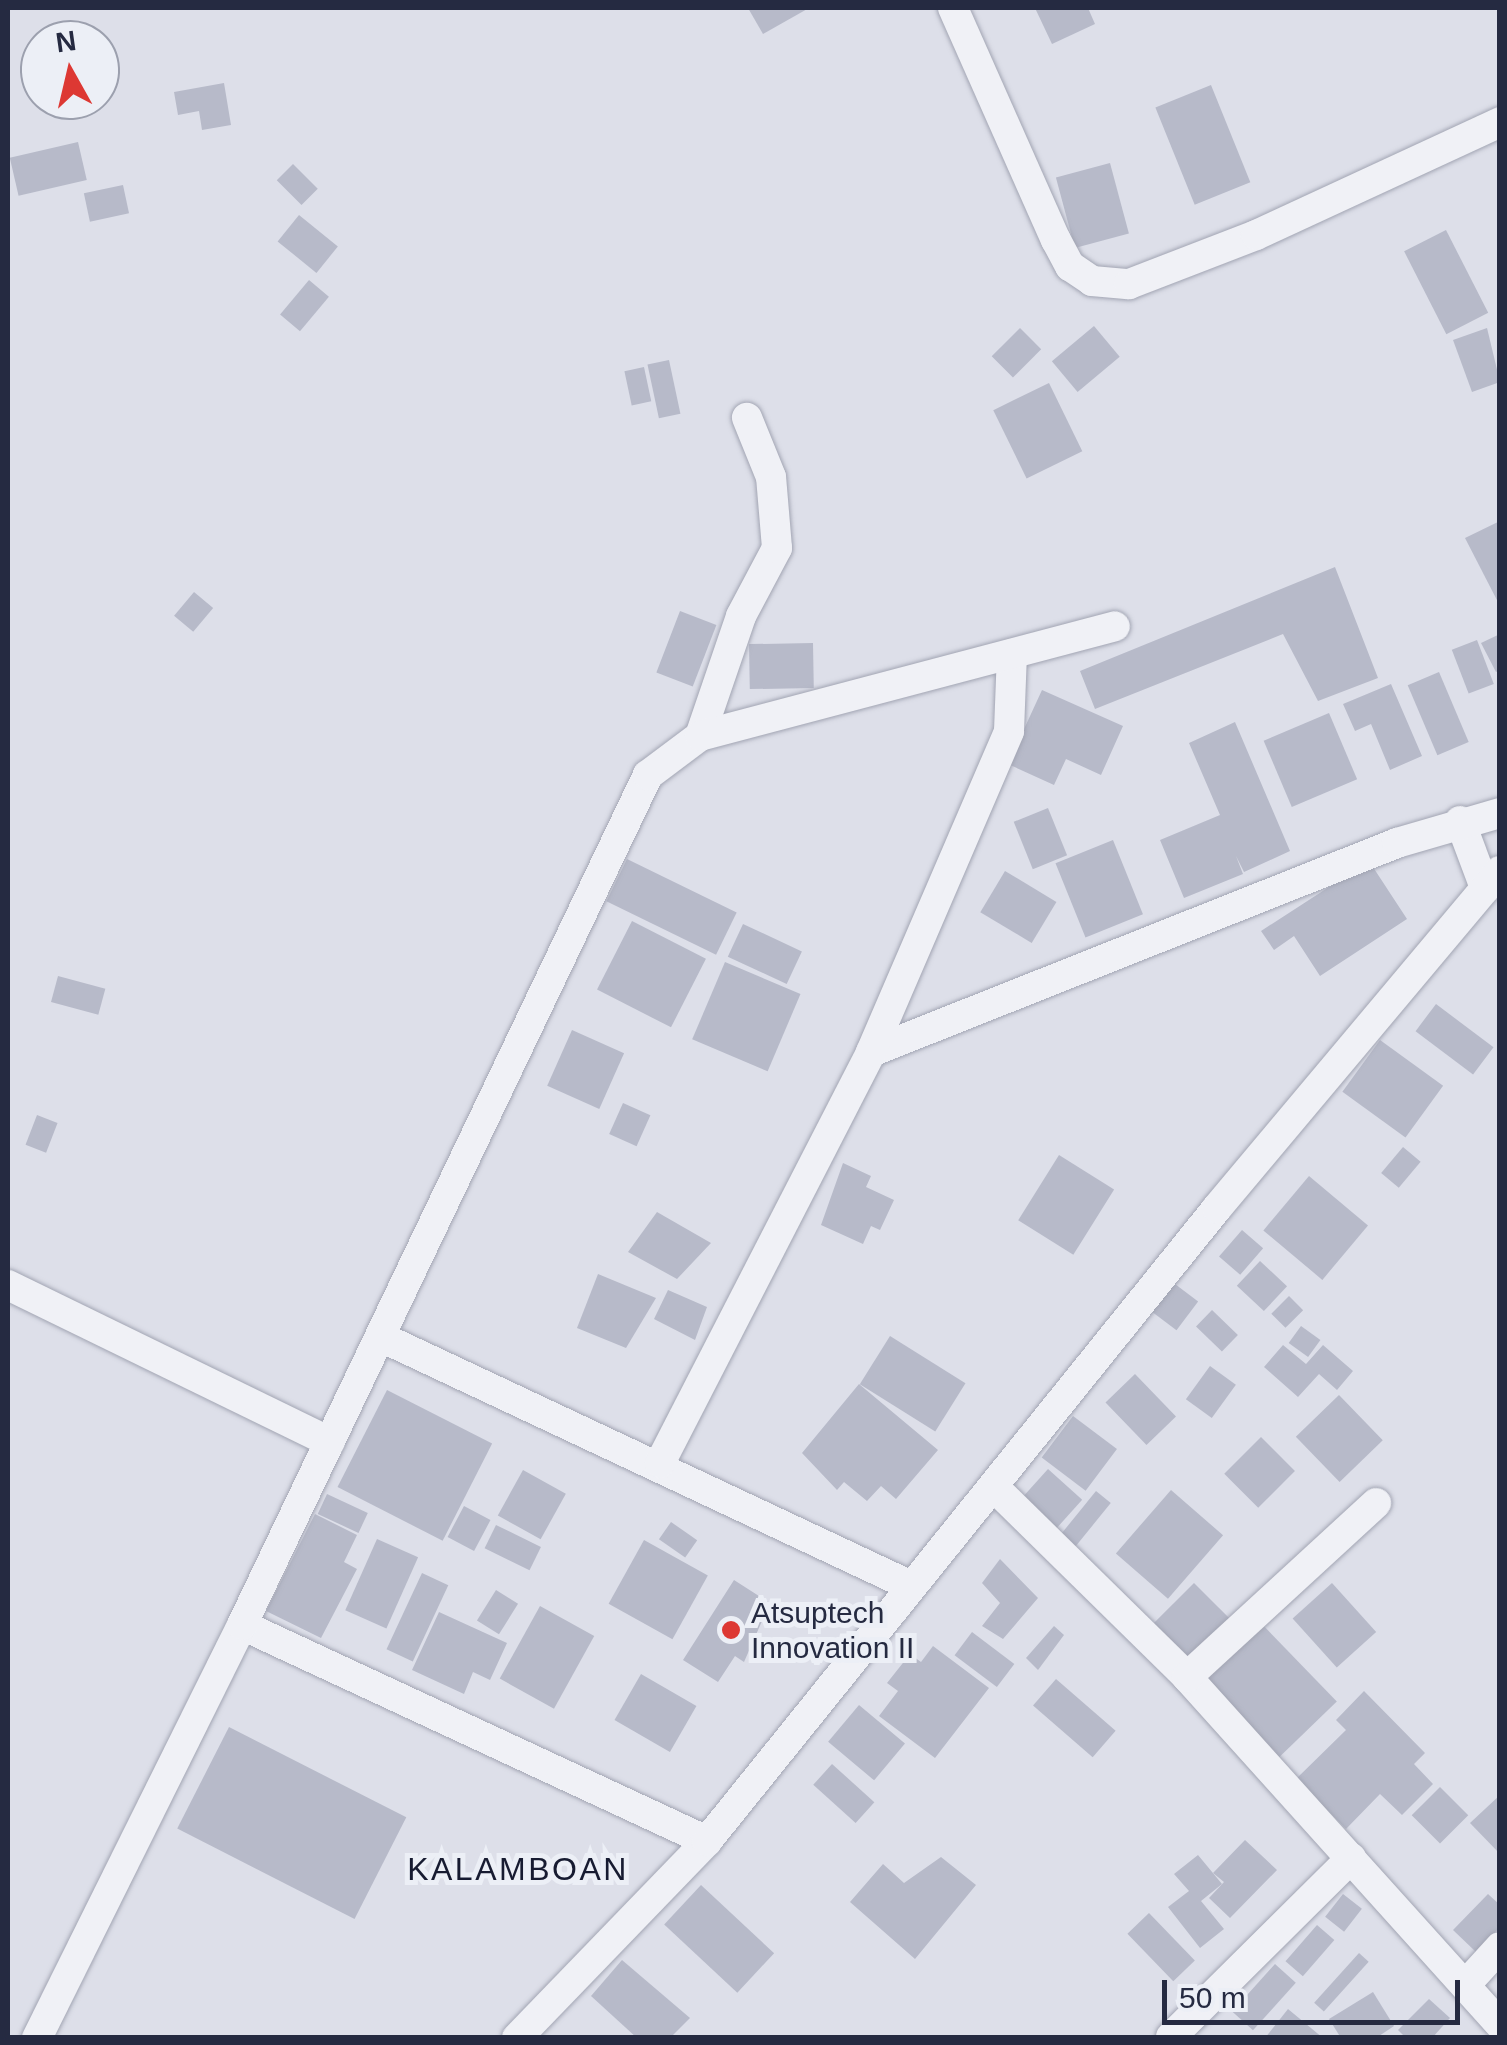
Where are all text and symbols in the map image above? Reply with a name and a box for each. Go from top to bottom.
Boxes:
north arrow [20,20,120,120]
text: N [54,25,78,59]
place label: Atsuptech Innovation II [751,1595,914,1666]
marker: Atsuptech Innovation II [720,1619,742,1641]
district label: KALAMBOAN [407,1850,629,1888]
scale bar [1167,1960,1464,2022]
text: 50 m [1179,1981,1246,2014]

